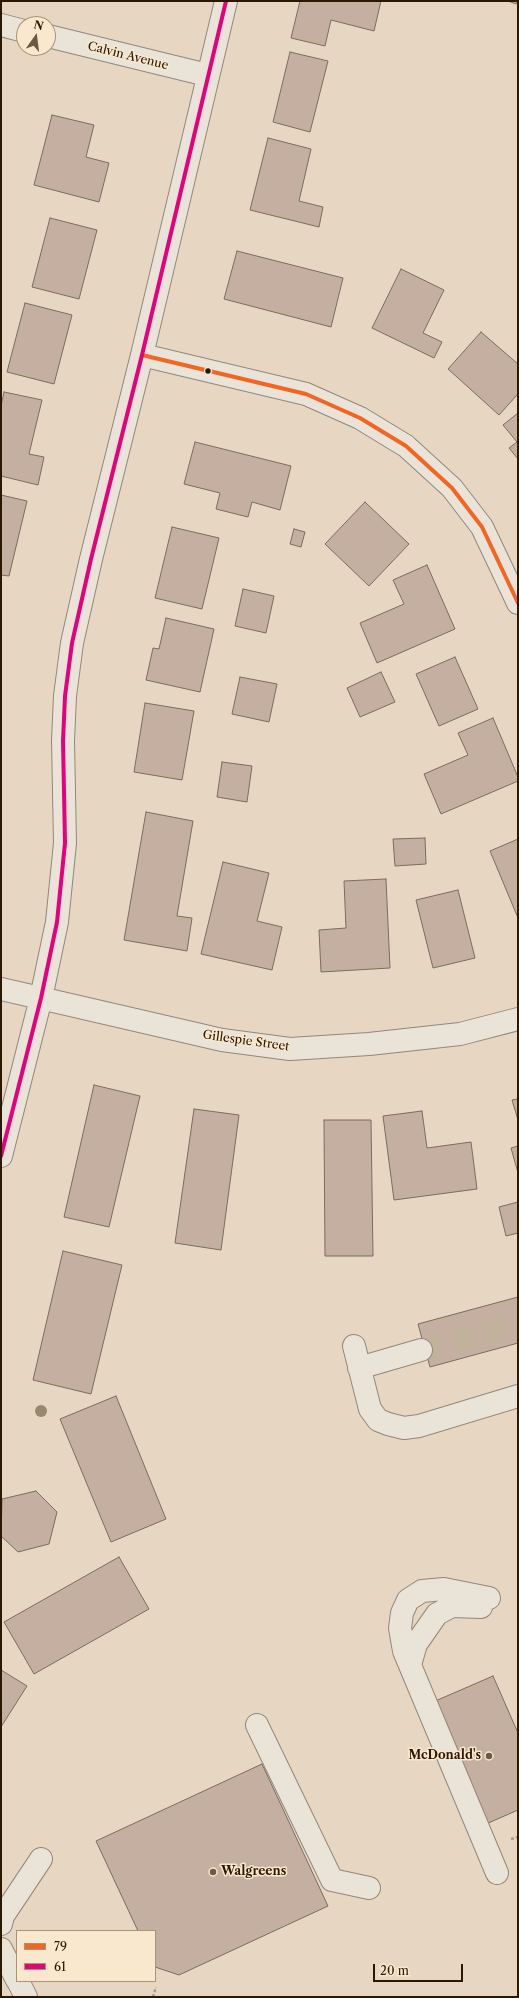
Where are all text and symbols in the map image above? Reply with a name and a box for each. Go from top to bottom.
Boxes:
north arrow [16,16,56,56]
text: N [32,17,45,33]
street label: Calvin Avenue [86,39,170,73]
unlabelled marker [203,366,213,376]
street label: Gillespie Street [202,1028,290,1054]
place label: McDonald's [408,1749,481,1763]
marker: McDonald's [484,1751,494,1761]
place label: Walgreens [221,1865,286,1879]
marker: Walgreens [208,1867,218,1877]
legend [16,1930,156,1982]
text: 79 [54,1939,67,1954]
scale bar [375,1956,465,1982]
text: 61 [54,1959,66,1974]
text: 20 m [380,1963,409,1978]

